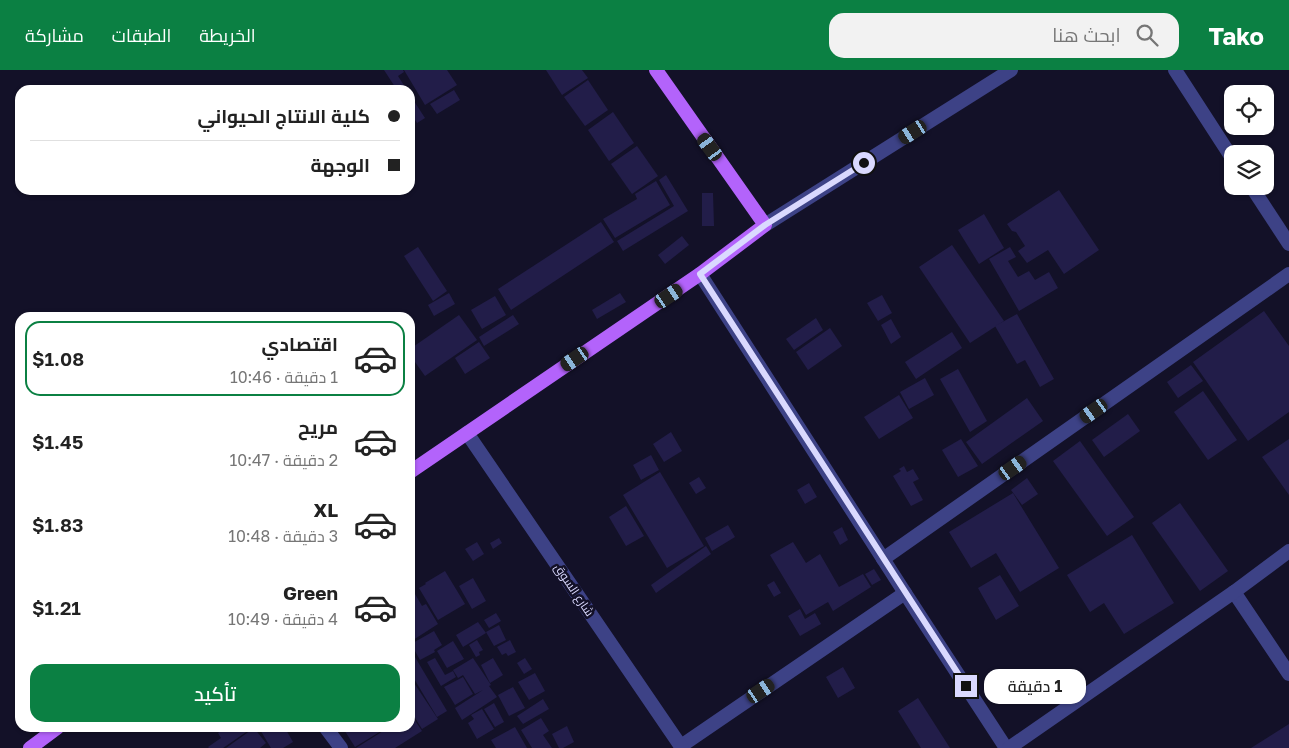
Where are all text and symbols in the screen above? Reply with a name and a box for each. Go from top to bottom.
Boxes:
search box [829,13,1179,58]
icon: search [1133,21,1161,49]
text: Tako [1209,21,1264,50]
text: ابحث هنا [1052,23,1121,46]
text: مشاركة [25,24,84,46]
text: الطبقات [112,24,171,46]
text: الخريطة [199,24,256,46]
map controls [1224,85,1274,195]
button: locate [1224,85,1274,135]
text: كلية الانتاج الحيواني [197,104,370,127]
car [896,118,929,146]
car [695,130,724,164]
button: layers [1224,145,1274,195]
route start [853,152,875,174]
text: الوجهة [310,153,370,176]
car [652,281,685,311]
text: اقتصادي [262,332,338,355]
icon: car [353,336,398,381]
car [558,344,591,374]
text: $1.08 [32,347,84,370]
text: 1 دقيقة · 10:46 [230,367,338,387]
car [1077,396,1110,426]
text: مريح [298,415,338,438]
icon: car [353,419,398,464]
text: $1.45 [32,430,83,453]
text: 2 دقيقة · 10:47 [230,450,338,470]
car [996,453,1029,483]
text: XL [313,498,338,521]
icon: car [353,502,398,547]
text: $1.83 [32,513,83,536]
text: 3 دقيقة · 10:48 [228,526,338,546]
street label: شارع السوق [550,560,598,620]
text: Green [283,581,338,604]
icon: car [353,585,398,630]
text: $1.21 [32,596,81,619]
text: 4 دقيقة · 10:49 [228,609,338,629]
button: تأكيد [30,664,400,722]
callout: 1 دقيقة [984,668,1086,704]
route end [955,675,977,697]
car [744,676,777,706]
text: 1 دقيقة [1008,676,1062,696]

